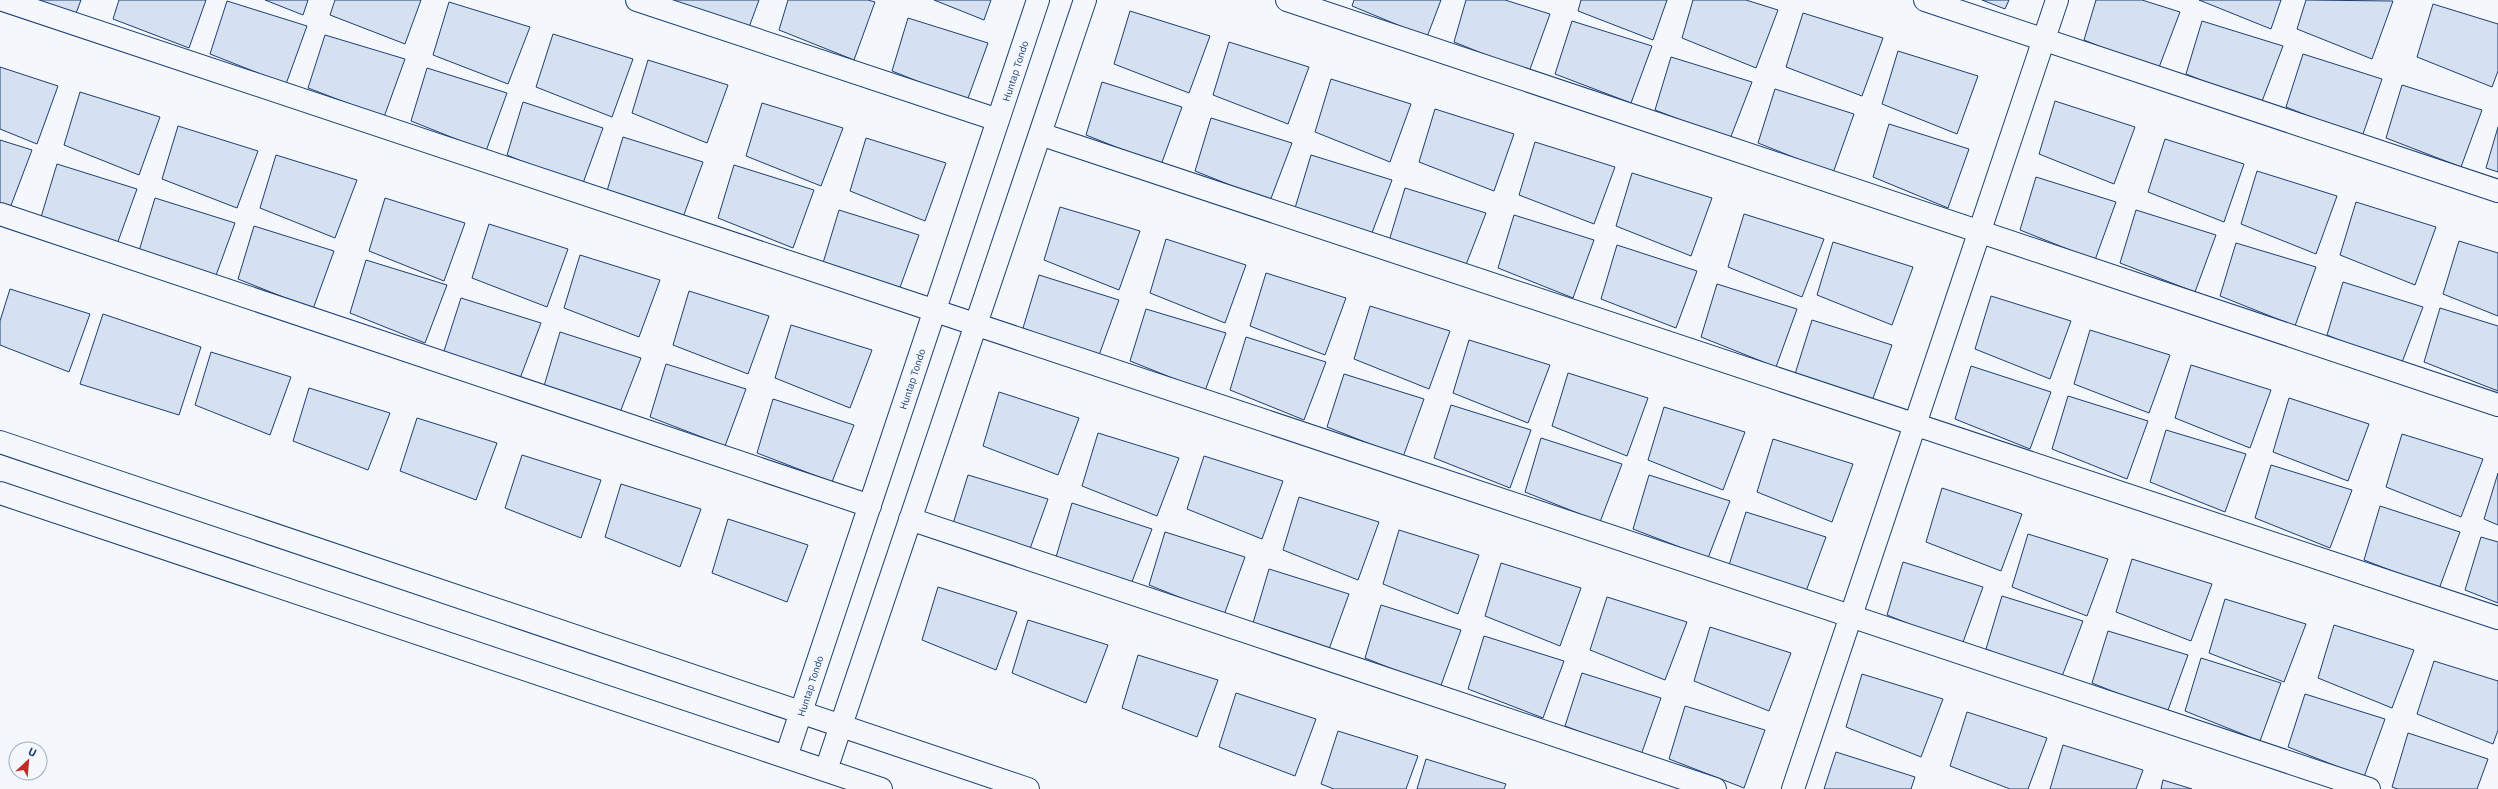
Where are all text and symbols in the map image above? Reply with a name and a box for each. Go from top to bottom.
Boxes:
street label: Huntap Tondo [1000,39,1032,103]
street label: Huntap Tondo [897,347,929,411]
street label: Huntap Tondo [795,654,827,718]
north arrow [8,741,48,781]
text: U [26,744,39,760]

